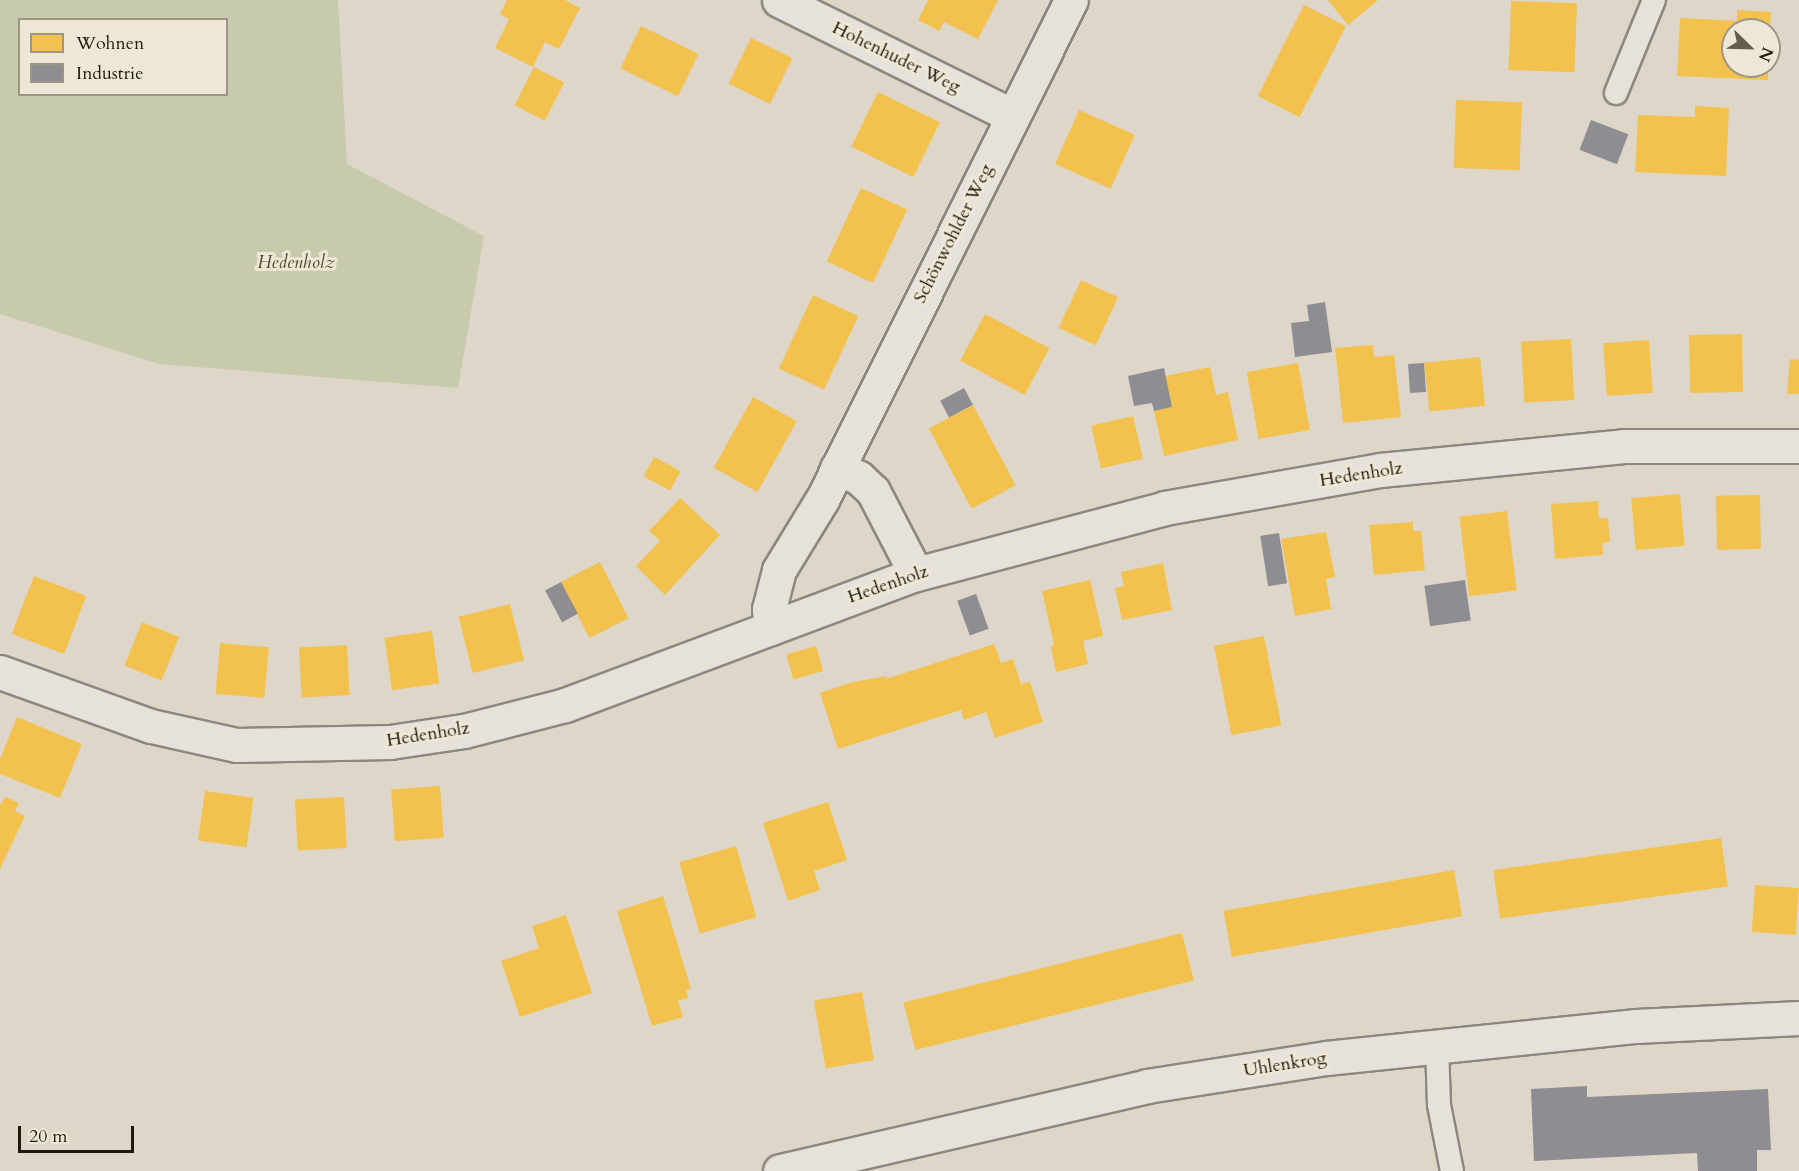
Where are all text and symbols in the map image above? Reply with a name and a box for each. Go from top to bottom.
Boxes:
legend [18,18,228,96]
street label: Hohenhuder Weg [828,18,964,98]
north arrow [1721,18,1781,78]
text: Wohnen [76,31,144,56]
text: N [1753,44,1779,65]
text: Industrie [76,61,143,86]
street label: Schönwohlder Weg [910,161,998,307]
park label: Hedenholz [257,252,335,274]
street label: Hedenholz [1318,458,1404,492]
street label: Hedenholz [845,561,931,609]
street label: Hedenholz [385,718,471,752]
street label: Uhlenkrog [1242,1048,1328,1082]
scale bar [21,1114,136,1152]
text: 20 m [29,1124,68,1149]

